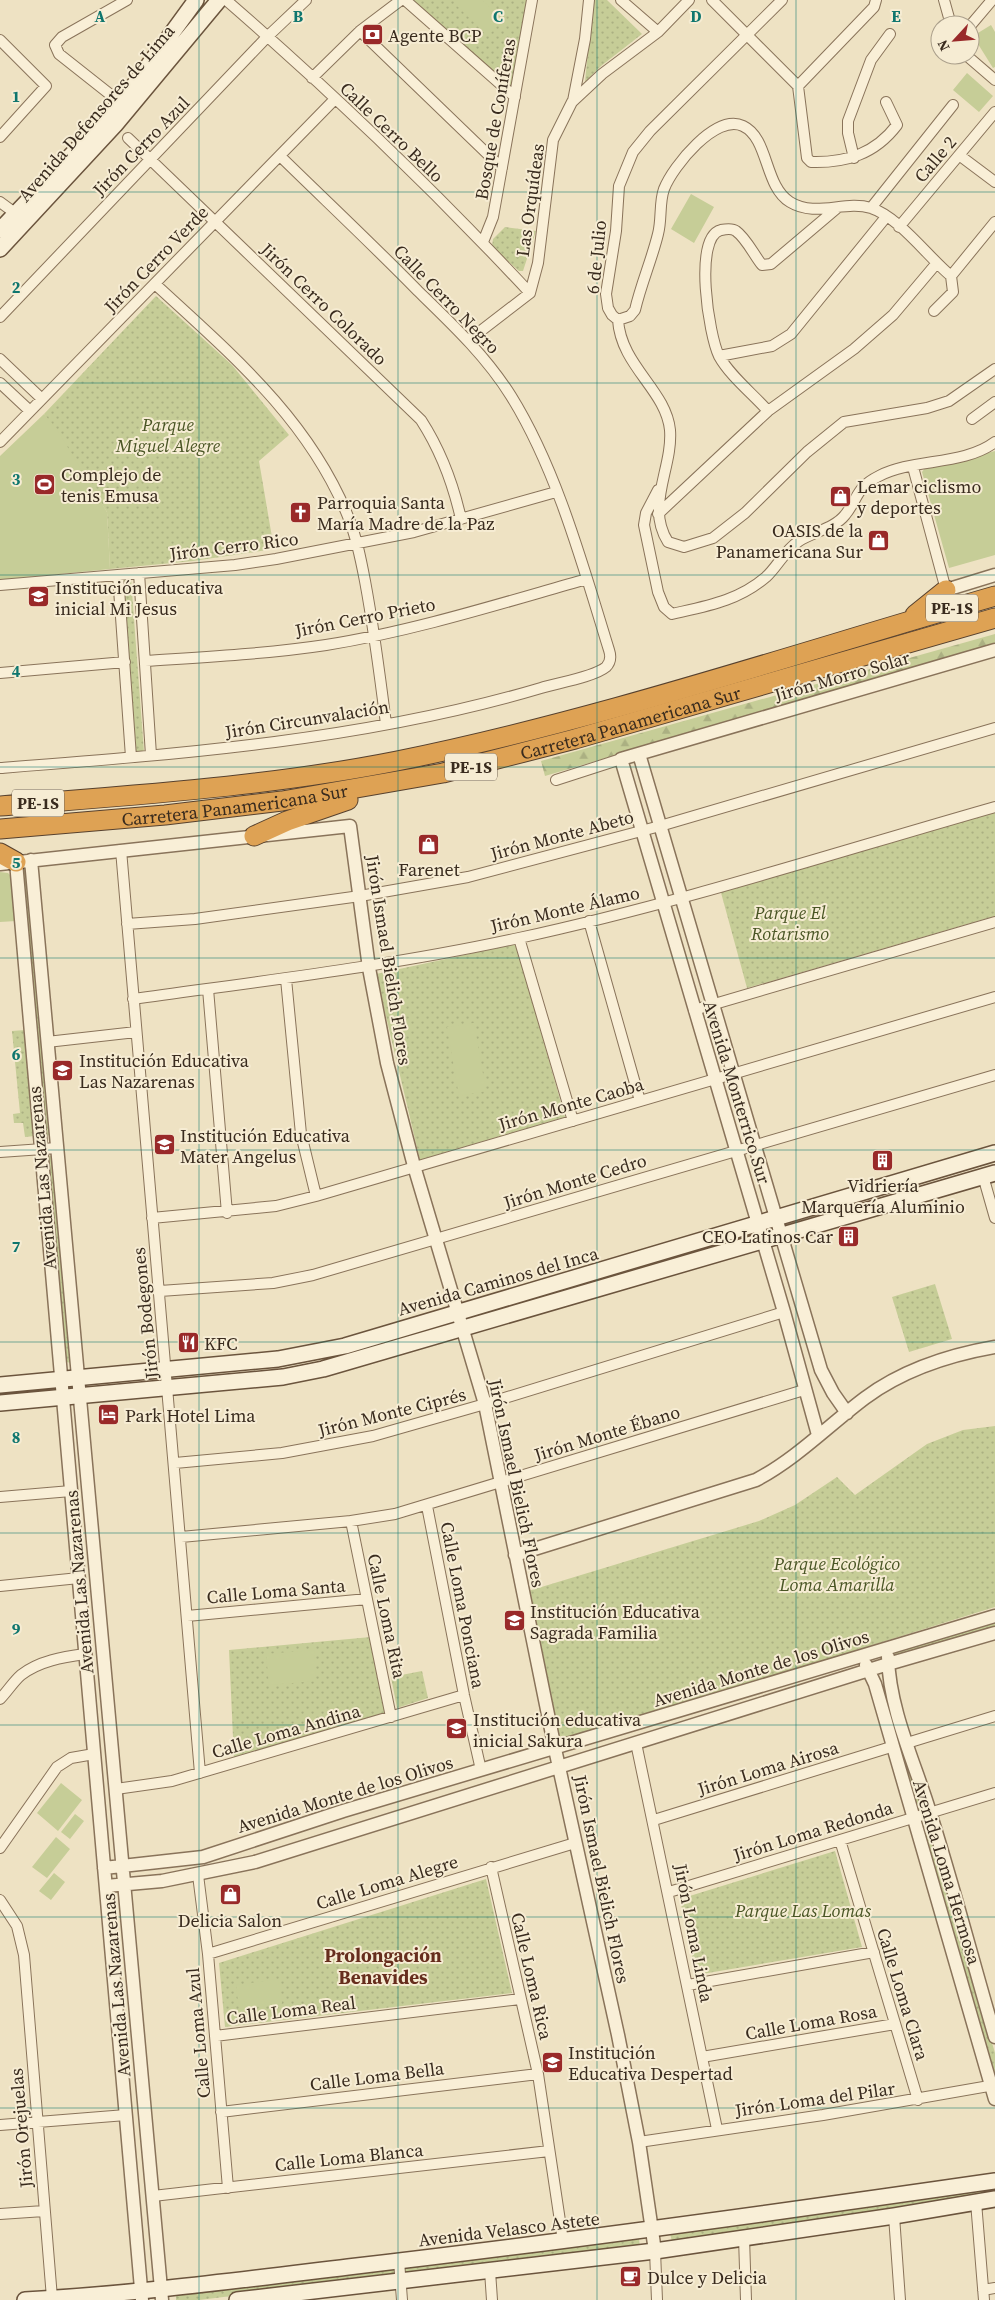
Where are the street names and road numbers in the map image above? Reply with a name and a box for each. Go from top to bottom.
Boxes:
street label: Avenida Defensores de Lima [12,18,181,207]
street label: Bosque de Coníferas [468,36,522,202]
street label: Calle Cerro Bello [335,76,449,188]
street label: Jirón Cerro Azul [86,91,195,202]
street label: Calle 2 [908,130,962,188]
street label: Las Orquídeas [510,142,550,258]
street label: Jirón Cerro Verde [98,200,214,319]
street label: 6 de Julio [580,219,612,295]
street label: Jirón Cerro Colorado [255,236,393,371]
street label: Calle Cerro Negro [388,239,506,359]
street label: Jirón Cerro Rico [167,526,300,566]
street label: Jirón Cerro Prieto [292,591,437,643]
road number: PE-1S [926,594,978,622]
street label: Jirón Morro Solar [770,645,913,708]
street label: Carretera Panamericana Sur [518,679,744,765]
street label: Jirón Circunvalación [222,694,391,744]
road number: PE-1S [445,754,497,780]
street label: Carretera Panamericana Sur [121,777,350,831]
road number: PE-1S [12,790,64,816]
street label: Jirón Monte Abeto [487,804,637,866]
street label: Jirón Ismael Bielich Flores [360,852,418,1067]
street label: Jirón Monte Álamo [487,880,642,939]
street label: Avenida Monterrico Sur [697,997,777,1187]
street label: Jirón Monte Caoba [495,1071,647,1137]
street label: Avenida Las Nazarenas [22,1085,62,1271]
street label: Jirón Monte Cedro [500,1147,650,1215]
street label: Avenida Caminos del Inca [395,1240,602,1322]
street label: Jirón Bodegones [126,1246,164,1381]
street label: Jirón Ismael Bielich Flores [482,1375,551,1590]
street label: Jirón Monte Ciprés [314,1381,469,1443]
street label: Jirón Monte Ébano [530,1399,683,1467]
street label: Avenida Las Nazarenas [59,1489,99,1675]
street label: Calle Loma Ponciana [435,1520,492,1691]
street label: Calle Loma Rita [362,1551,413,1681]
street label: Calle Loma Santa [206,1572,347,1610]
street label: Avenida Monte de los Olivos [650,1623,872,1713]
street label: Calle Loma Andina [209,1698,364,1764]
street label: Jirón Loma Airosa [694,1734,842,1802]
street label: Avenida Monte de los Olivos [234,1749,456,1839]
street label: Jirón Ismael Bielich Flores [567,1771,636,1986]
street label: Avenida Loma Hermosa [907,1776,987,1968]
street label: Jirón Loma Redonda [729,1795,897,1867]
street label: Calle Loma Alegre [313,1849,461,1915]
street label: Jirón Loma Linda [668,1861,720,2005]
street label: Avenida Las Nazarenas [96,1892,136,2078]
street label: Calle Loma Rica [505,1910,559,2043]
street label: Calle Loma Clara [871,1925,935,2064]
street label: Calle Loma Azul [180,1967,216,2099]
street label: Calle Loma Real [225,1990,357,2030]
street label: Calle Loma Rosa [743,1998,880,2046]
street label: Calle Loma Bella [309,2055,446,2097]
street label: Jirón Orejuelas [3,2067,39,2190]
street label: Jirón Loma del Pilar [732,2075,897,2123]
street label: Calle Loma Blanca [274,2137,425,2177]
street label: Avenida Velasco Astete [417,2205,601,2253]

